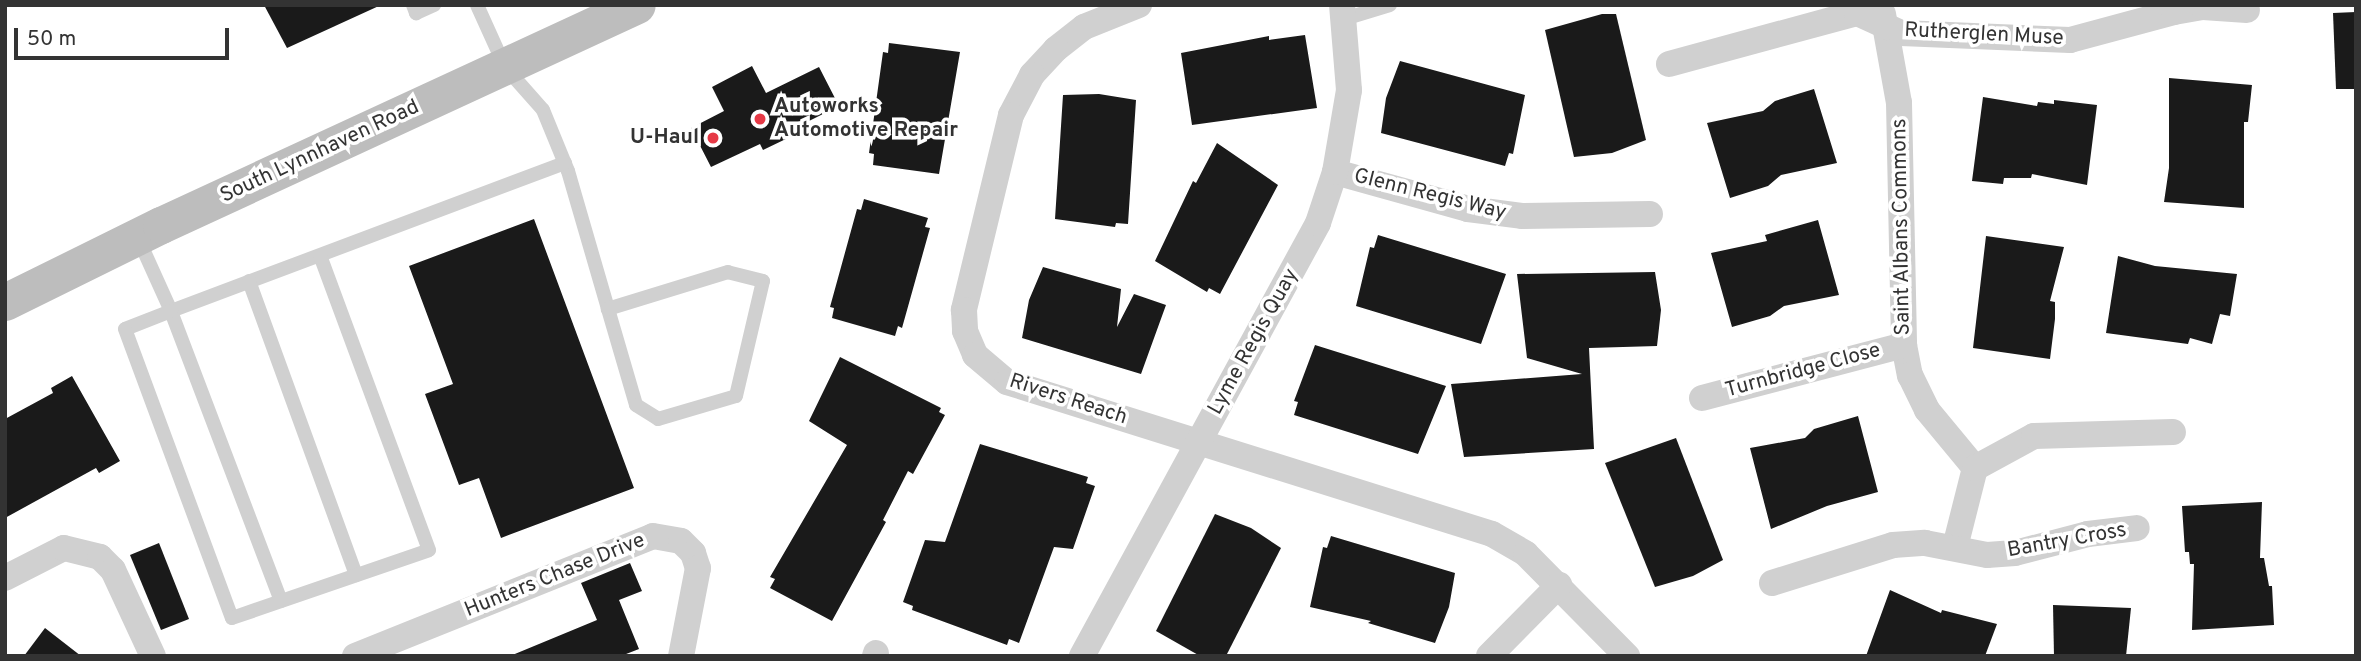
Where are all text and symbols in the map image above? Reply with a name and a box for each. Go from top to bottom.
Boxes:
scale bar [18,14,233,58]
street label: Rutherglen Muse [1904,18,2064,52]
text: 50 m [27,26,76,53]
place label: Autoworks Automotive Repair [774,94,958,144]
street label: South Lynnhaven Road [217,95,423,209]
marker: Autoworks Automotive Repair [752,111,768,127]
street label: Saint Albans Commons [1888,118,1916,336]
place label: U-Haul [630,125,699,151]
marker: U-Haul [705,130,721,146]
street label: Glenn Regis Way [1351,164,1509,226]
street label: Lyme Regis Quay [1203,265,1305,419]
street label: Turnbridge Close [1723,338,1883,404]
street label: Rivers Reach [1006,369,1130,431]
street label: Bantry Cross [2005,518,2129,564]
street label: Hunters Chase Drive [461,528,649,624]

